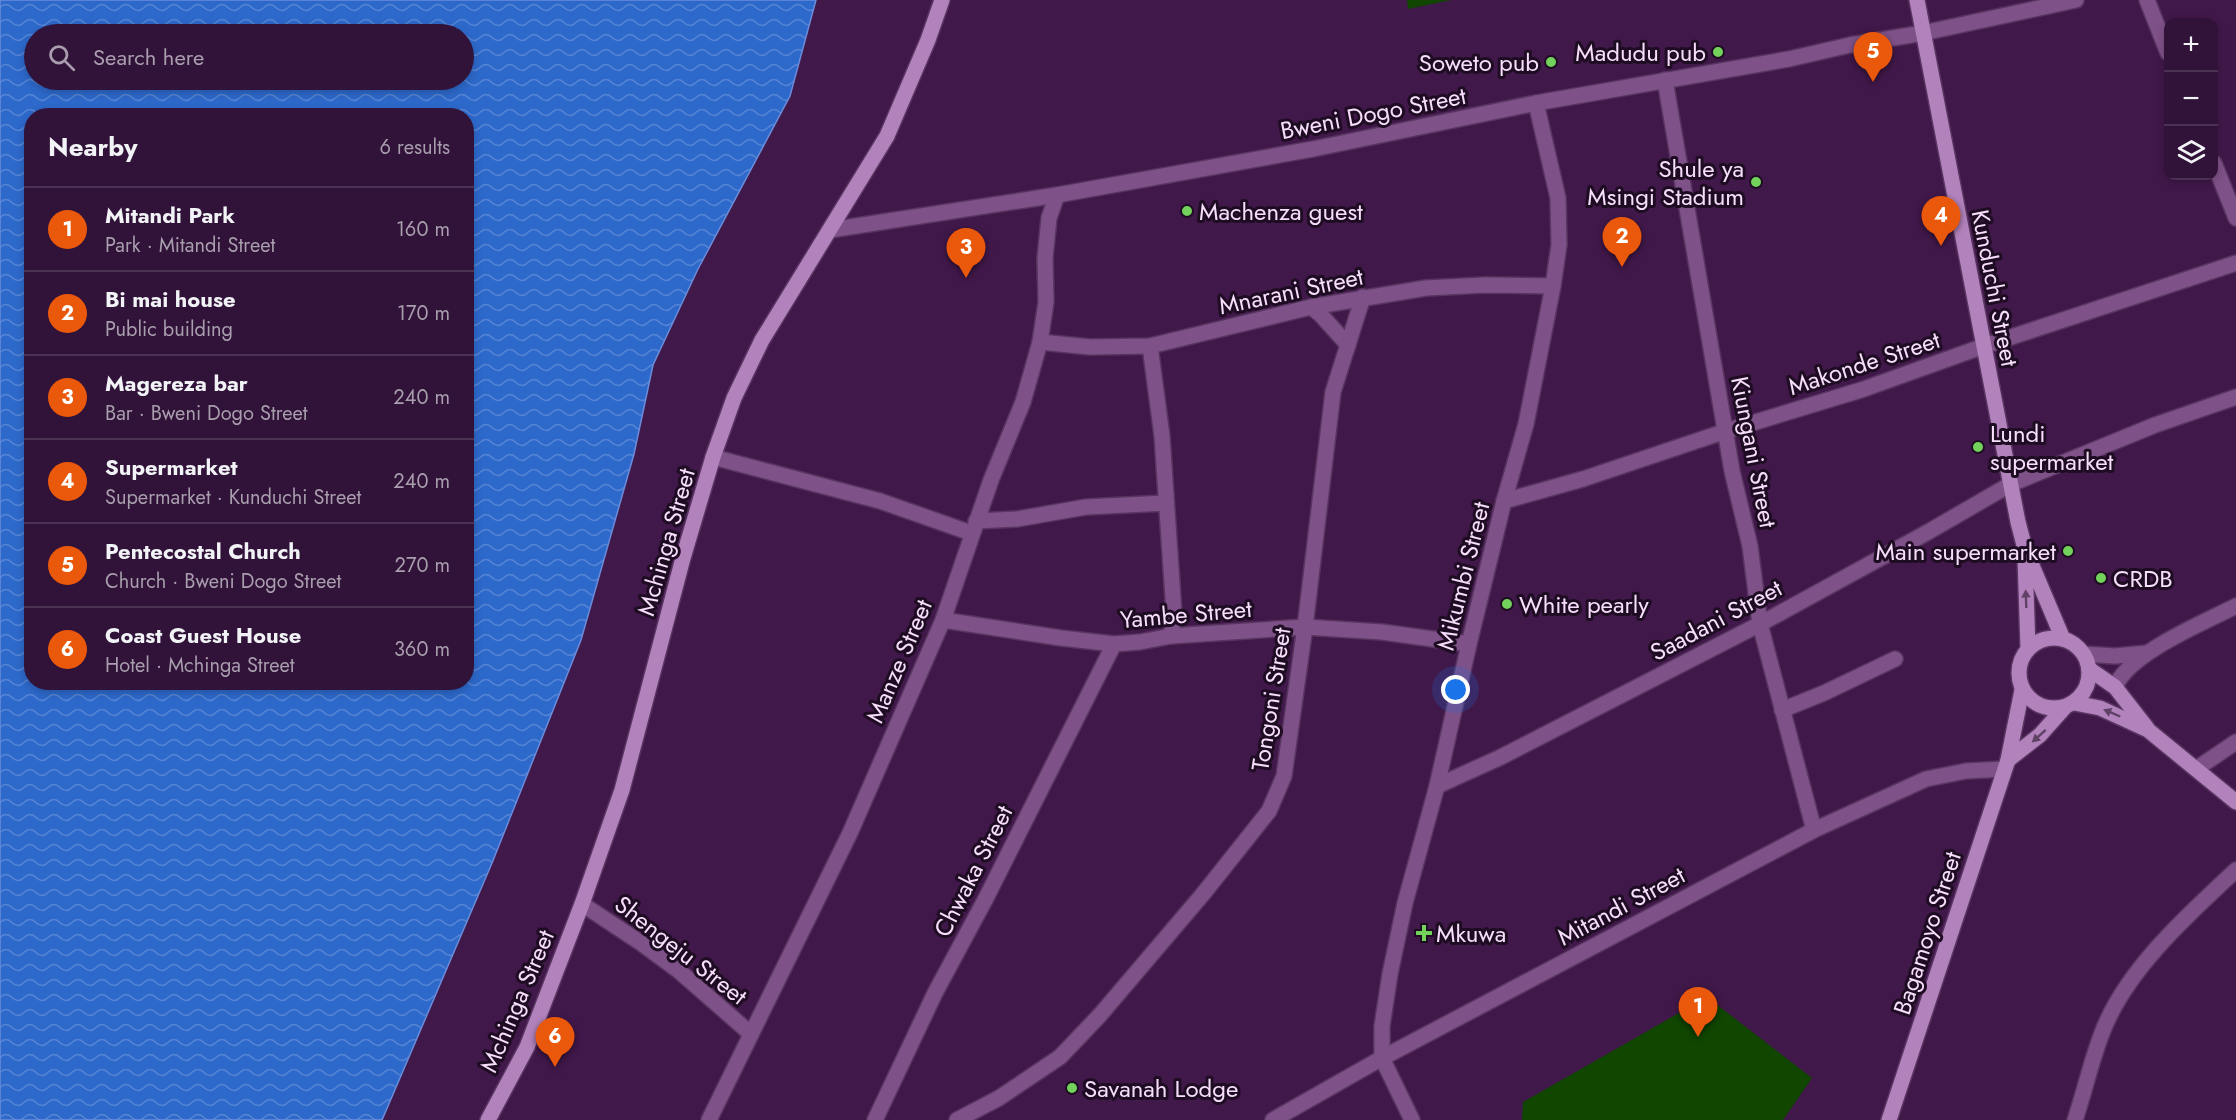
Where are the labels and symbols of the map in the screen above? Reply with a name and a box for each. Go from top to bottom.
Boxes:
pin: 5 [1854,32,1892,82]
place label: Madudu pub [1575,35,1706,70]
place label: Soweto pub [1419,45,1539,80]
marker: Madudu pub [1711,45,1725,59]
marker: Soweto pub [1544,55,1558,69]
street label: Bweni Dogo Street [1277,78,1469,148]
place label: Shule ya Msingi Stadium [1587,151,1744,214]
marker: Shule ya Msingi Stadium [1749,175,1763,189]
place label: Machenza guest [1199,194,1363,229]
pin: 4 [1922,196,1960,246]
marker: Machenza guest [1180,204,1194,218]
street label: Kunduchi Street [1963,207,2027,370]
pin: 2 [1602,218,1642,267]
pin: 3 [946,228,986,278]
street label: Mnarani Street [1216,259,1367,323]
street label: Makonde Street [1784,322,1944,404]
street label: Kiungani Street [1722,373,1786,531]
place label: Lundi supermarket [1990,416,2114,479]
marker: Lundi supermarket [1971,440,1985,454]
street label: Mchinga Street [628,464,704,620]
street label: Mikumbi Street [1428,498,1498,654]
place label: Main supermarket [1876,534,2056,569]
marker: Main supermarket [2061,544,2075,558]
place label: CRDB [2113,561,2173,596]
street label: Saadani Street [1644,570,1788,669]
marker: CRDB [2094,571,2108,585]
place label: White pearly [1519,587,1649,622]
one-way arrow [2022,590,2031,609]
street label: Yambe Street [1119,591,1253,637]
street label: Manze Street [857,594,941,728]
marker: White pearly [1500,597,1514,611]
street label: Tongoni Street [1242,625,1300,773]
your location [1441,675,1470,704]
one-way arrow [2103,708,2121,718]
one-way arrow [2031,729,2046,743]
street label: Chwaka Street [925,799,1021,943]
street label: Bagamoyo Street [1884,847,1970,1019]
street label: Mitandi Street [1551,858,1691,954]
street label: Shengeju Street [607,887,755,1013]
place label: Mkuwa [1436,916,1506,951]
street label: Mchinga Street [471,924,563,1078]
marker: Mkuwa [1417,926,1431,940]
pin: 1 [1678,988,1718,1037]
pin: 6 [536,1018,574,1067]
place label: Savanah Lodge [1084,1071,1238,1106]
marker: Savanah Lodge [1065,1081,1079,1095]

